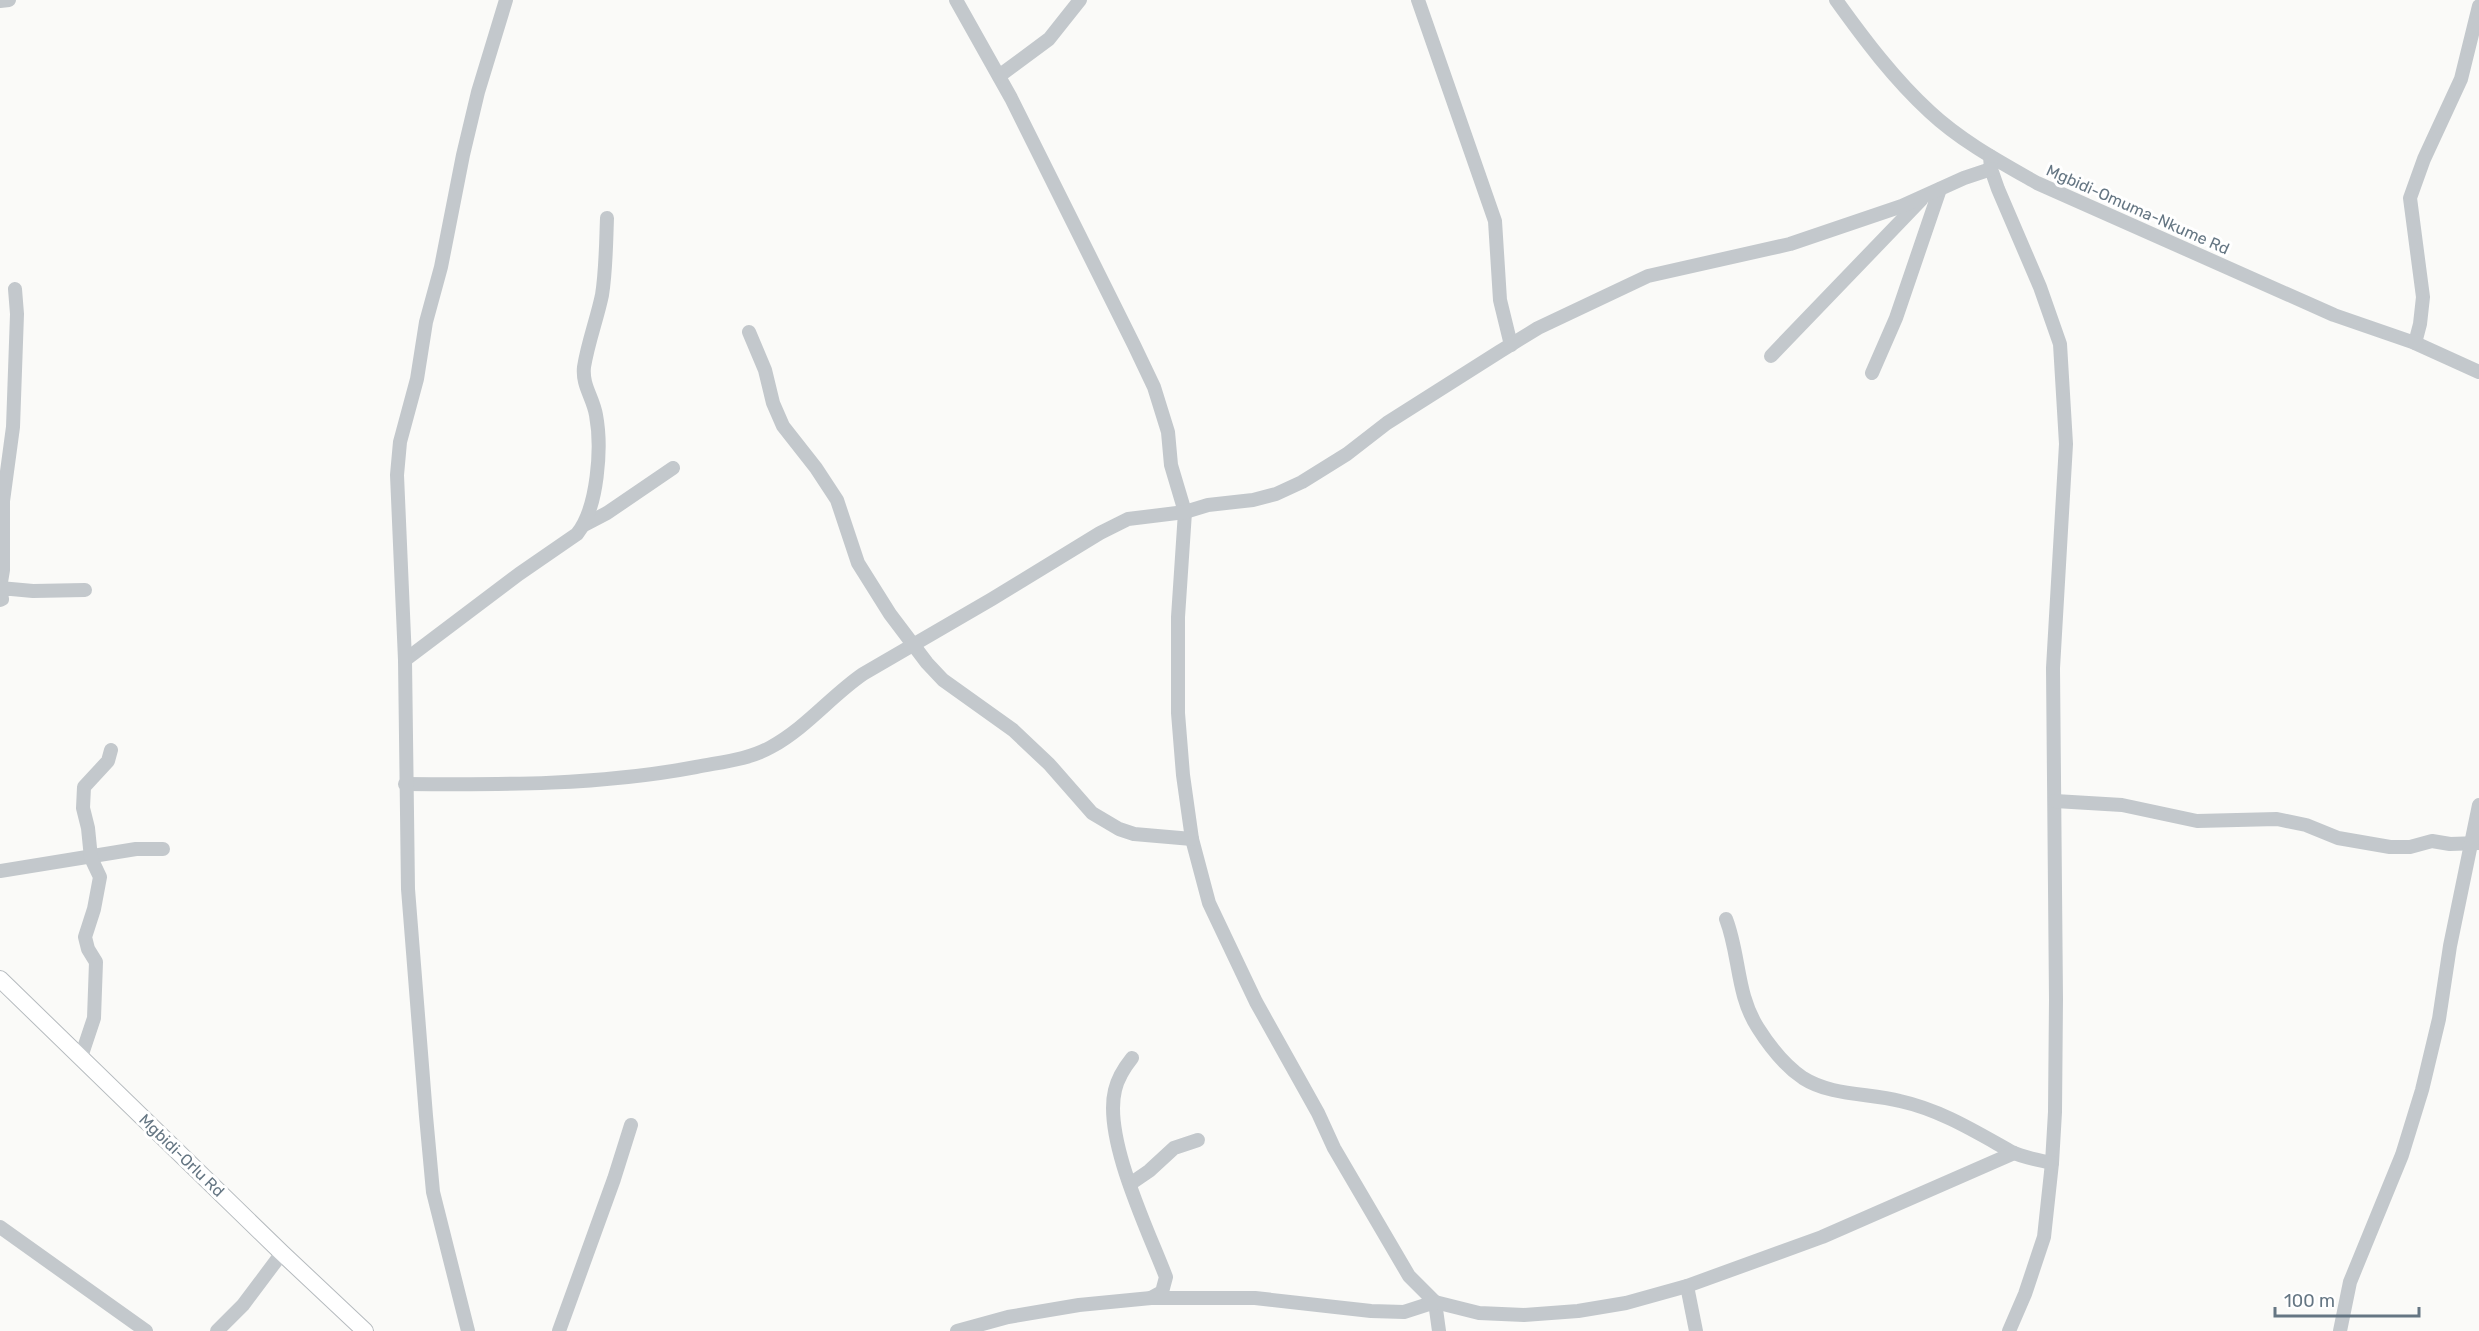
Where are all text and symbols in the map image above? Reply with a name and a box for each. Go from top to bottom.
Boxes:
street label: Mgbidi-Omuma-Nkume Rd [2043,160,2232,258]
street label: Mgbidi-Orlu Rd [135,1110,228,1201]
scale bar [2275,1280,2419,1318]
text: 100 m [2284,1290,2335,1312]

